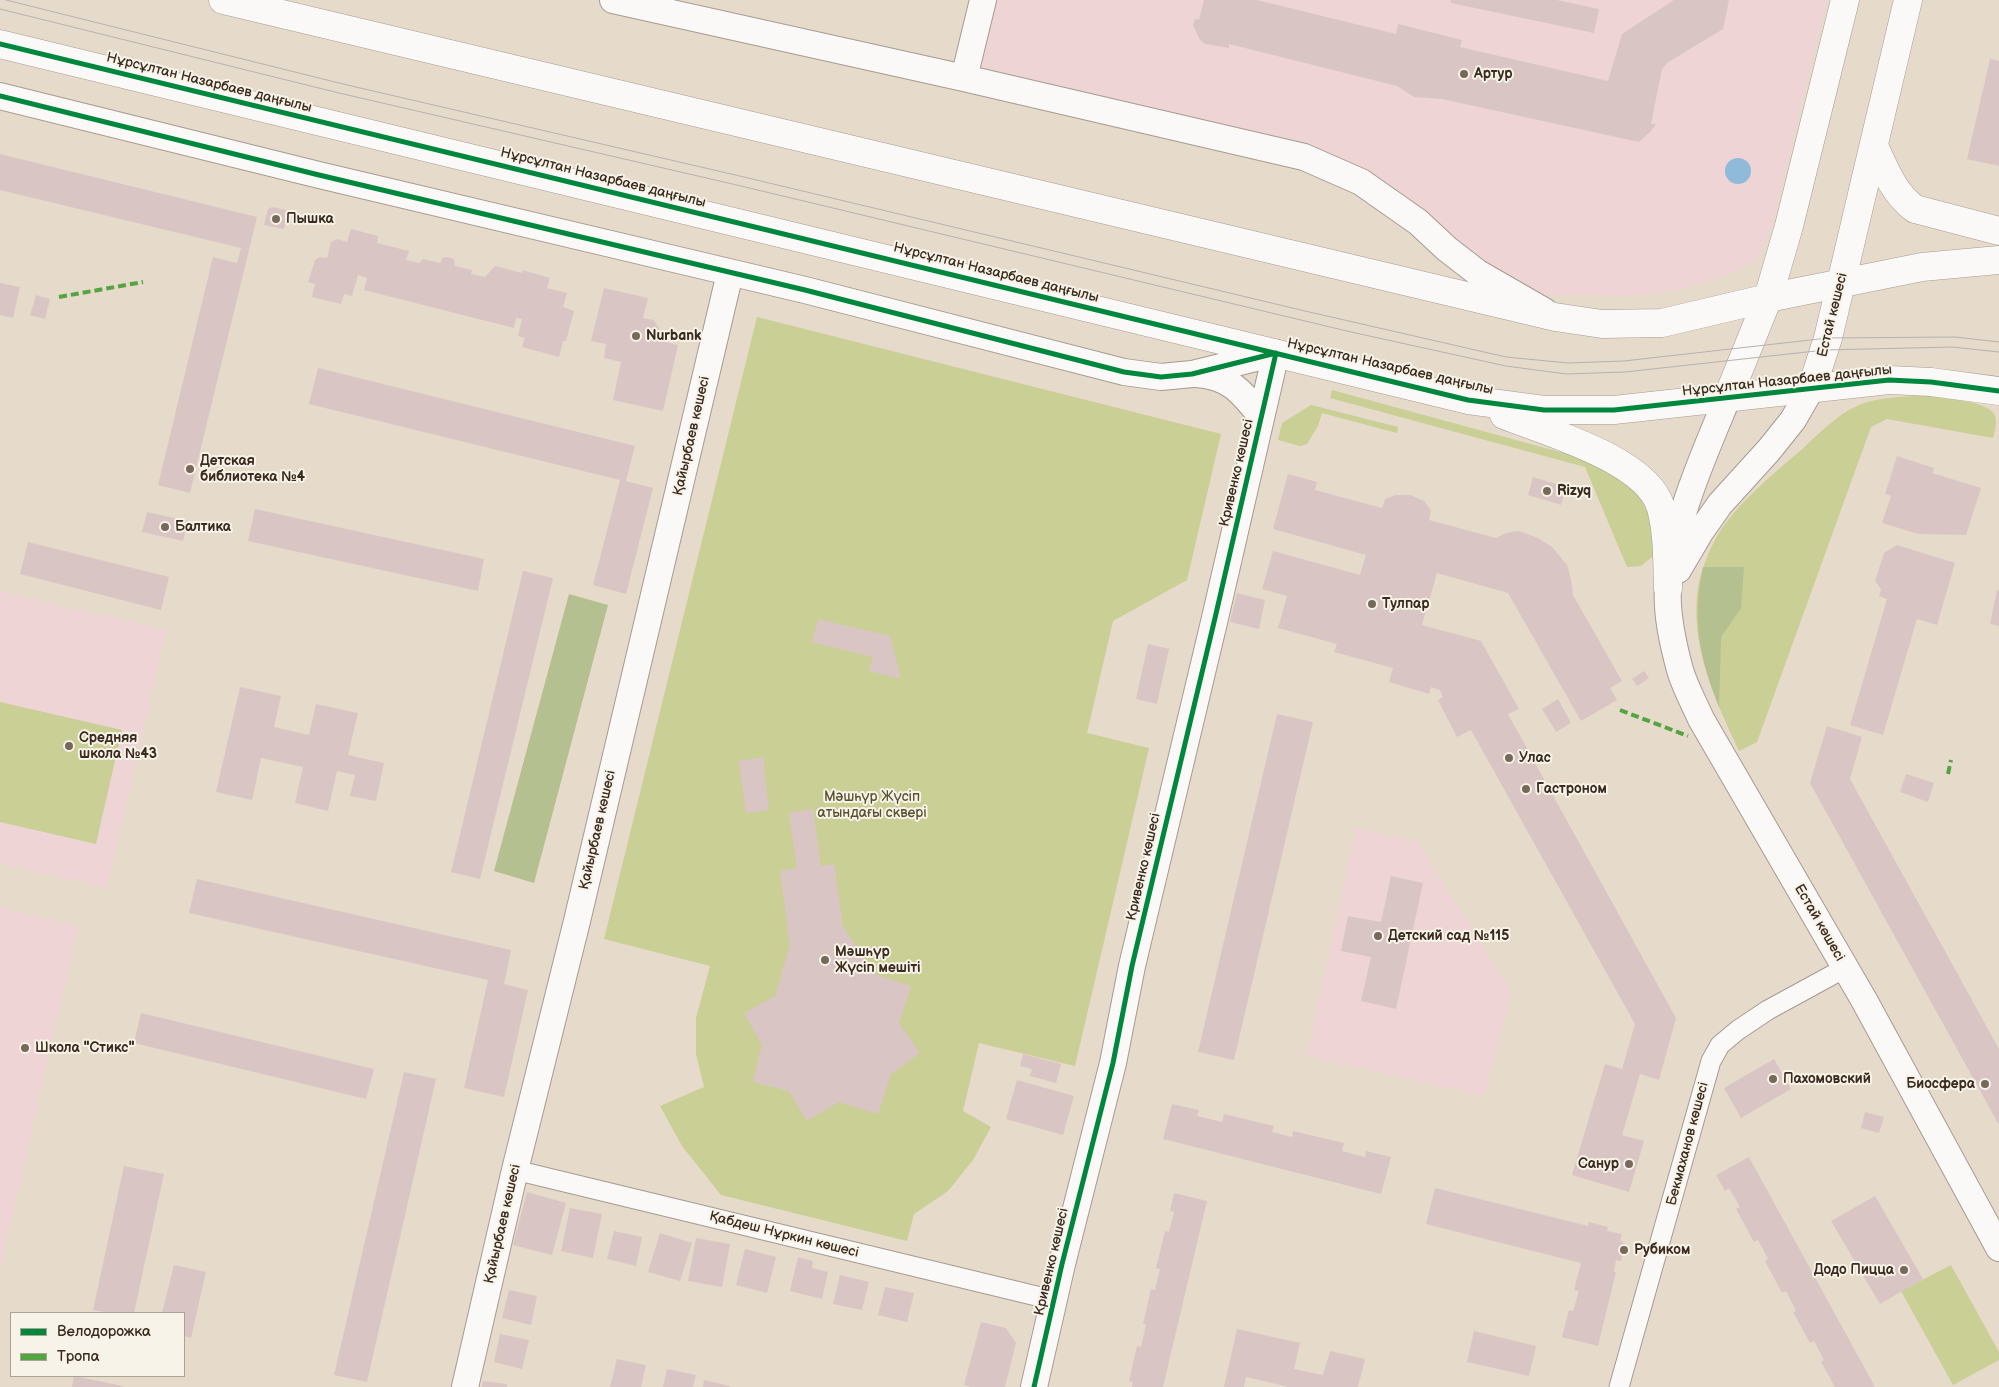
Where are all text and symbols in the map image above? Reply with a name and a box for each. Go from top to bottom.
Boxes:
street label: Нұрсұлтан Назарбаев даңғылы [105,49,313,117]
place label: Артур [1474,66,1513,82]
marker: Артур [1458,68,1470,80]
street label: Нұрсұлтан Назарбаев даңғылы [499,144,707,212]
place label: Пышка [286,211,334,227]
marker: Пышка [270,213,282,225]
street label: Нұрсұлтан Назарбаев даңғылы [892,239,1100,307]
street label: Естай көшесі [1814,271,1852,359]
place label: Nurbank [646,328,701,344]
marker: Nurbank [630,330,642,342]
street label: Нұрсұлтан Назарбаев даңғылы [1285,335,1495,399]
street label: Нұрсұлтан Назарбаев даңғылы [1681,362,1893,400]
street label: Қайырбаев көшесі [670,375,714,497]
street label: Кривенко көшесі [1216,418,1258,528]
place label: Детская библиотека №4 [200,453,305,486]
marker: Детская библиотека №4 [184,463,196,475]
place label: Rizyq [1557,483,1591,499]
marker: Rizyq [1541,485,1553,497]
place label: Балтика [175,519,231,535]
marker: Балтика [159,521,171,533]
place label: Тулпар [1382,596,1430,612]
marker: Тулпар [1366,598,1378,610]
place label: Средняя школа №43 [79,730,157,762]
marker: Средняя школа №43 [63,740,75,752]
place label: Улас [1519,750,1551,766]
marker: Улас [1503,752,1515,764]
street label: Қайырбаев көшесі [576,769,620,891]
place label: Гастроном [1536,781,1607,797]
marker: Гастроном [1520,783,1532,795]
park label: Мәшһүр Жүсіп атындағы сквері [817,789,927,822]
street label: Кривенко көшесі [1123,812,1165,922]
street label: Естай көшесі [1790,881,1848,965]
place label: Детский сад №115 [1388,928,1509,944]
marker: Детский сад №115 [1372,930,1384,942]
place label: Мәшһүр Жүсіп мешіті [835,944,921,976]
marker: Мәшһүр Жүсіп мешіті [819,954,831,966]
place label: Школа "Стикс" [35,1040,134,1056]
marker: Школа "Стикс" [19,1042,31,1054]
place label: Пахомовский [1783,1071,1871,1087]
marker: Пахомовский [1767,1073,1779,1085]
place label: Биосфера [1906,1076,1975,1092]
marker: Биосфера [1979,1078,1991,1090]
street label: Бекмаханов көшесі [1663,1080,1713,1208]
place label: Санур [1578,1156,1619,1172]
marker: Санур [1623,1158,1635,1170]
street label: Қайырбаев көшесі [481,1163,525,1285]
street label: Кривенко көшесі [1031,1207,1073,1317]
street label: Қабдеш Нұркин көшесі [708,1208,860,1262]
place label: Рубиком [1634,1242,1690,1258]
marker: Рубиком [1618,1244,1630,1256]
place label: Додо Пицца [1814,1262,1894,1278]
marker: Додо Пицца [1898,1264,1910,1276]
legend [10,1312,185,1377]
text: Велодорожка [57,1322,151,1341]
text: Тропа [57,1347,100,1366]

